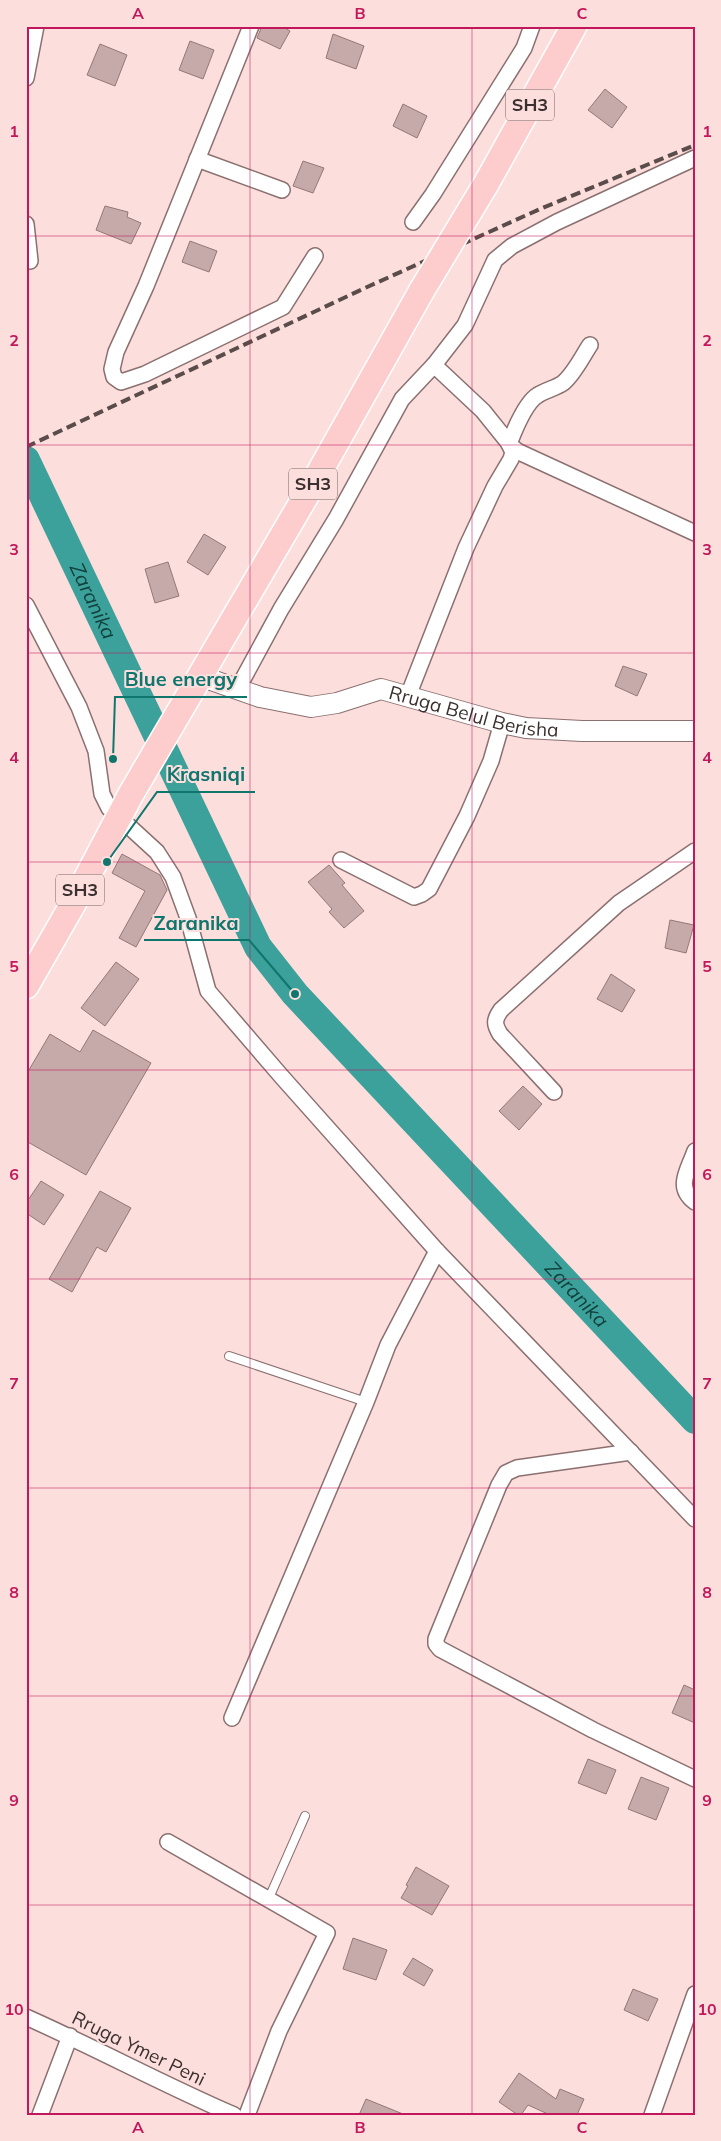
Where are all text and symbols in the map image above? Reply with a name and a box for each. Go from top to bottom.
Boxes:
text: A [132,3,144,23]
text: B [354,3,366,23]
text: C [577,3,588,23]
road number: SH3 [506,90,554,120]
text: 1 [9,121,19,141]
text: 1 [702,121,712,141]
text: 2 [9,330,19,350]
text: 2 [702,330,712,350]
road number: SH3 [289,468,337,499]
text: 3 [9,539,19,559]
text: 3 [702,539,712,559]
water label: Zaranika [65,558,122,643]
callout: Blue energy [115,662,247,697]
text: Blue energy [125,666,237,691]
street label: Rruga Belul Berisha [386,680,559,742]
text: 4 [9,747,19,767]
text: 4 [702,747,712,767]
callout: Krasniqi [157,757,255,792]
text: Krasniqi [167,761,245,786]
road number: SH3 [56,874,104,906]
callout: Zaranika [144,905,249,940]
text: Zaranika [153,910,239,935]
text: 5 [9,956,19,976]
text: 5 [702,956,712,976]
text: 6 [9,1164,19,1184]
text: 6 [702,1164,712,1184]
water label: Zaranika [540,1256,614,1332]
text: 7 [9,1373,19,1393]
text: 7 [702,1373,712,1393]
text: 8 [9,1582,19,1602]
text: 8 [702,1582,712,1602]
text: 9 [9,1790,19,1810]
text: 9 [702,1790,712,1810]
text: 10 [4,1999,24,2019]
text: 10 [697,1999,717,2019]
street label: Rruga Ymer Peni [68,2005,210,2091]
text: A [132,2117,144,2137]
text: B [354,2117,366,2137]
text: C [577,2117,588,2137]

